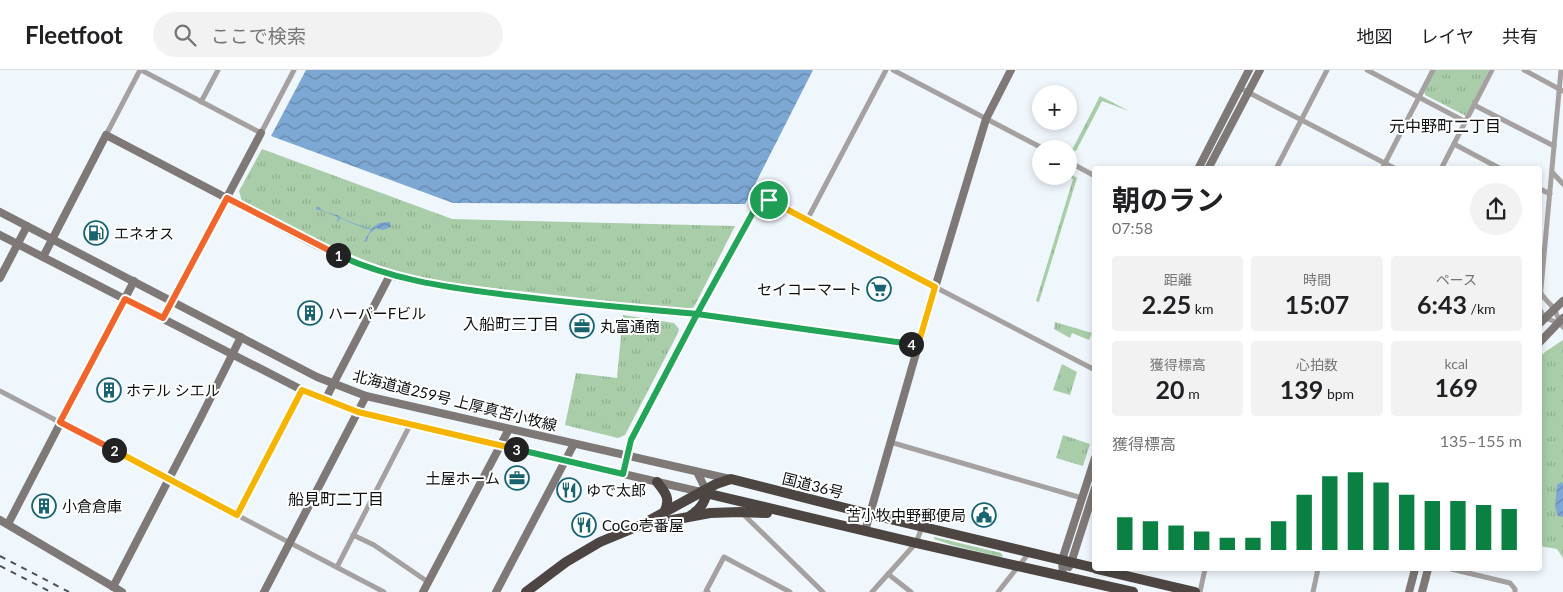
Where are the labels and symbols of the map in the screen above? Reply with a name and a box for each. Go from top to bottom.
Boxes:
district label: 元中野町二丁目 [1389,116,1501,135]
pin [748,179,790,221]
fuel station icon: エネオス [83,220,109,246]
place label: エネオス [114,224,174,242]
pin: 1 [326,242,350,268]
supermarket icon: セイコーマート [866,276,892,302]
place label: セイコーマート [757,280,862,298]
building icon: ハーバーFビル [297,300,323,326]
place label: ハーバーFビル [328,304,426,322]
office icon: 丸富通商 [569,313,595,339]
district label: 入船町三丁目 [463,314,559,333]
place label: 丸富通商 [600,317,660,335]
pin: 4 [898,332,924,356]
street label: 北海道道259号 上厚真苫小牧線 [351,366,559,434]
building icon: ホテル シエル [96,377,122,403]
place label: ホテル シエル [126,381,220,399]
pin: 3 [504,436,528,462]
pin: 2 [102,438,126,462]
office icon: 土屋ホーム [504,465,530,491]
place label: 土屋ホーム [425,469,500,487]
street label: 国道36号 [781,469,845,501]
restaurant icon: ゆで太郎 [556,477,582,503]
place label: ゆで太郎 [586,481,646,499]
district label: 船見町二丁目 [288,489,384,508]
building icon: 小倉倉庫 [31,493,57,519]
place label: 小倉倉庫 [62,497,122,515]
public building icon: 苫小牧中野郵便局 [971,502,997,528]
place label: 苫小牧中野郵便局 [846,506,966,524]
restaurant icon: CoCo壱番屋 [571,512,597,538]
place label: CoCo壱番屋 [602,516,684,534]

